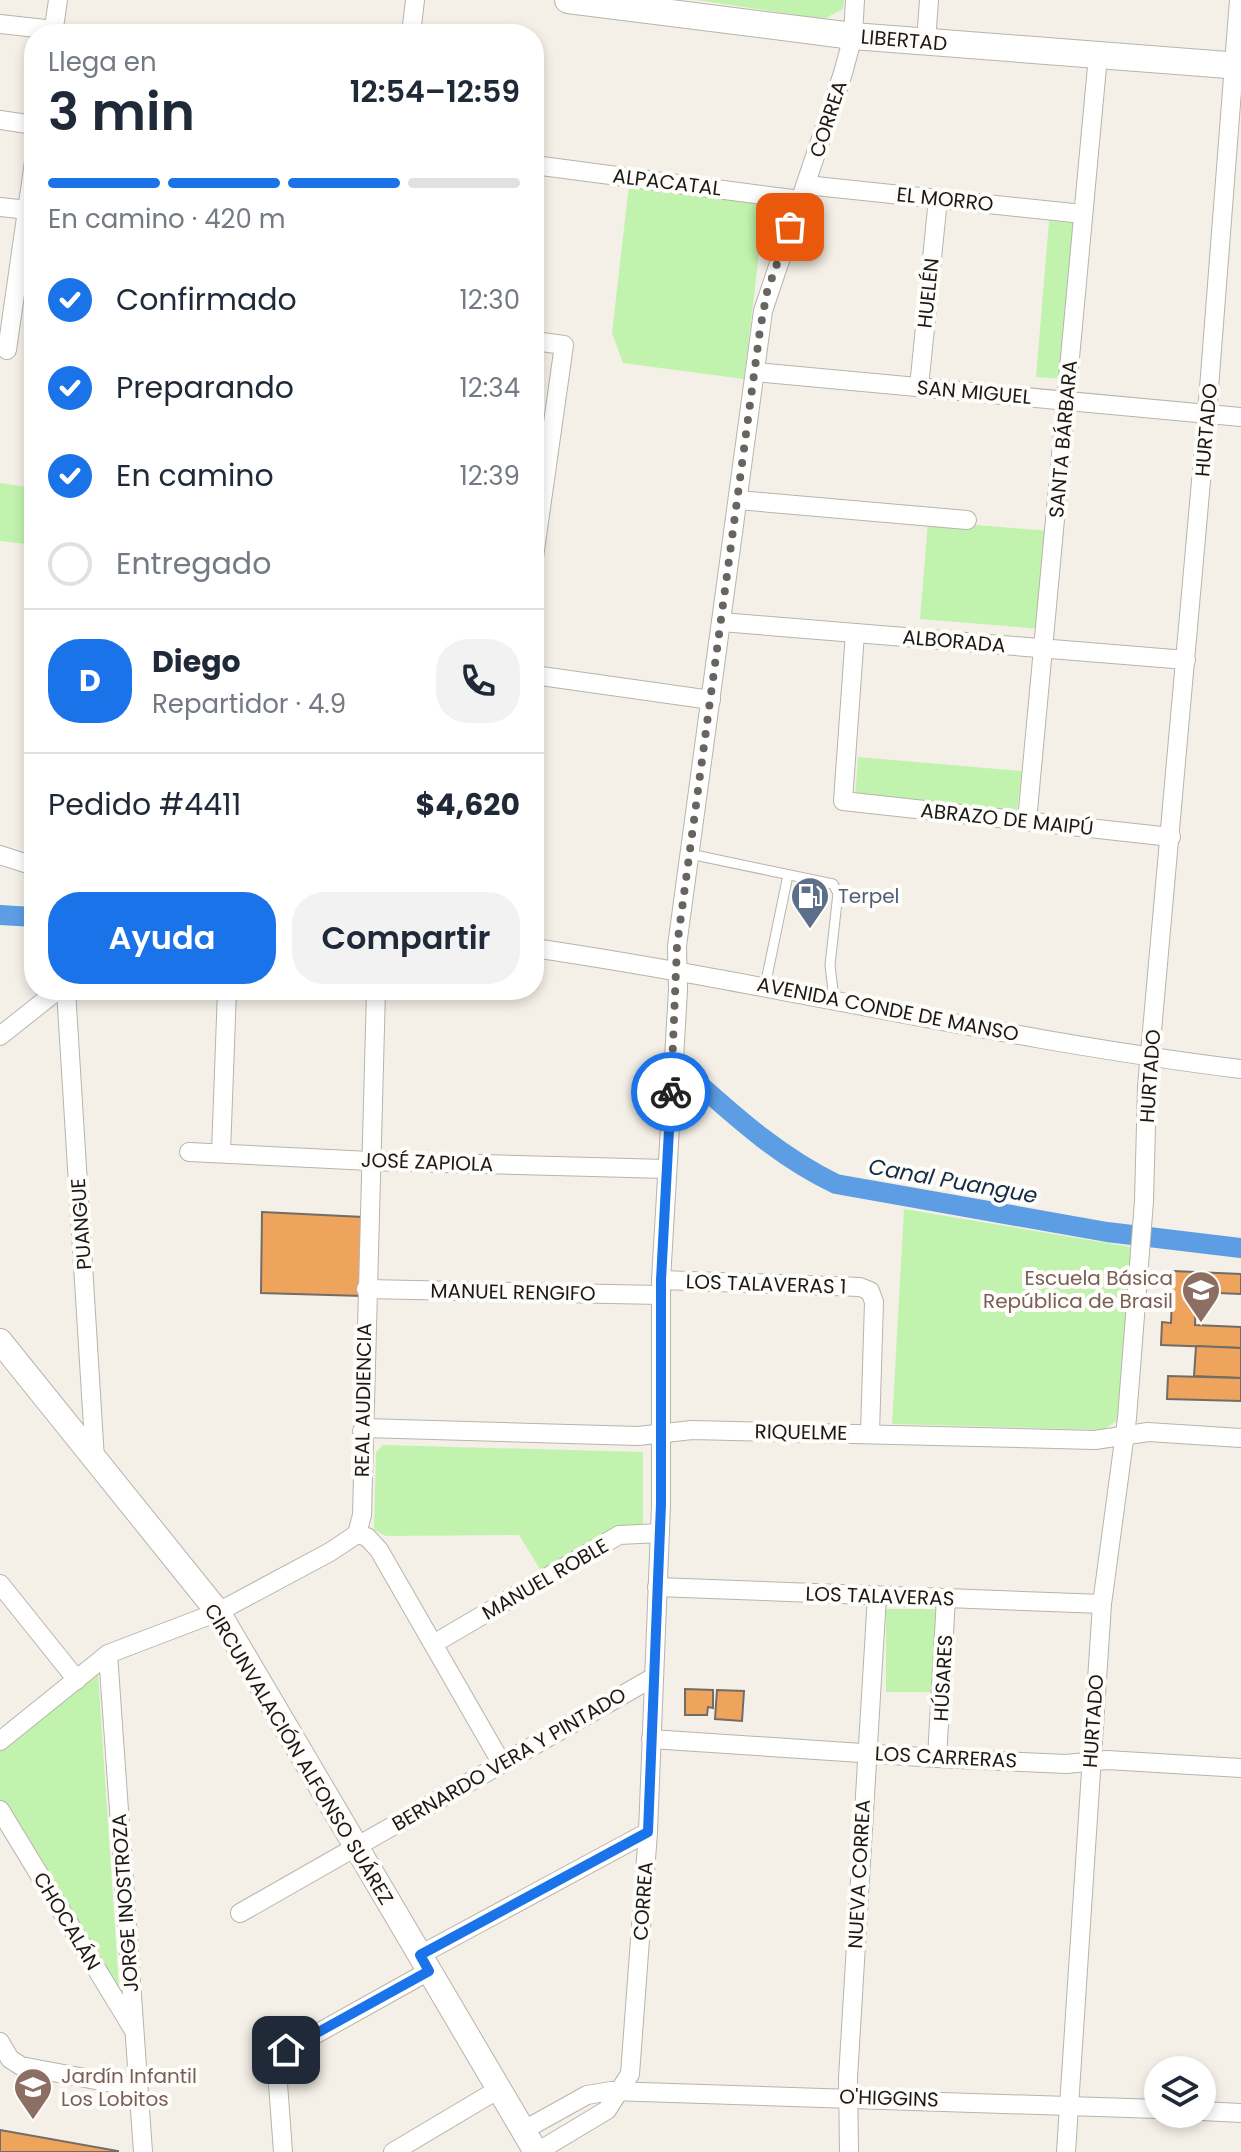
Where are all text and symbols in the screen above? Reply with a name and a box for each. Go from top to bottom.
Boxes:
street label: LIBERTAD [860,22,948,58]
text: Llega en [48,44,157,80]
text: 12:54–12:59 [350,70,520,113]
text: 3 min [48,75,195,148]
street label: CORREA [802,77,854,161]
street label: ALPACATAL [611,161,723,203]
street label: EL MORRO [895,180,995,218]
pin [756,193,824,261]
text: En camino · 420 m [48,201,285,237]
icon: bag [768,205,812,249]
street label: HUELÉN [910,256,946,330]
icon: check [48,278,92,322]
text: Confirmado [116,278,297,321]
text: 12:30 [460,282,520,318]
street label: SANTA BÁRBARA [1042,359,1084,519]
icon: check [48,366,92,410]
text: Preparando [116,366,294,409]
text: 12:34 [460,370,520,406]
street label: SAN MIGUEL [916,373,1033,411]
street label: HURTADO [1188,382,1224,478]
icon: check [48,454,92,498]
text: En camino [116,454,274,497]
text: 12:39 [459,458,520,494]
text: Entregado [116,542,271,585]
street label: ALBORADA [901,623,1007,659]
button: phone [436,639,520,723]
text: Diego [152,640,241,683]
text: D [79,659,101,702]
text: Repartidor · 4.9 [152,686,346,722]
text: Pedido #4411 [48,783,241,826]
text: $4,620 [416,783,520,826]
street label: ABRAZO DE MAIPÚ [919,796,1095,842]
fuel station icon: Terpel [789,875,831,930]
place label: Terpel [838,882,900,910]
button: Ayuda [48,892,276,984]
button: Compartir [292,892,520,984]
street label: AVENIDA CONDE DE MANSO [755,970,1021,1048]
street label: HURTADO [1133,1028,1167,1124]
courier [631,1052,711,1132]
icon: bike [649,1070,693,1114]
street label: JOSÉ ZAPIOLA [360,1146,494,1178]
water label: Canal Puangue [866,1151,1040,1211]
street label: PUANGUE [64,1177,98,1271]
place label: Escuela Básica República de Brasil [983,1264,1173,1315]
street label: LOS TALAVERAS 1 [685,1267,847,1301]
school or university icon: Escuela Básica República de Brasil [1180,1269,1222,1324]
street label: MANUEL RENGIFO [430,1277,596,1307]
street label: REAL AUDIENCIA [348,1323,378,1477]
street label: RIQUELME [754,1417,848,1447]
street label: MANUEL ROBLE [477,1531,613,1627]
street label: LOS TALAVERAS [805,1579,955,1613]
street label: CIRCUNVALACIÓN ALFONSO SUÁREZ [198,1598,400,1910]
street label: HÚSARES [927,1634,959,1722]
street label: HURTADO [1076,1673,1110,1769]
street label: BERNARDO VERA Y PINTADO [387,1680,631,1838]
street label: LOS CARRERAS [874,1739,1018,1775]
street label: NUEVA CORREA [841,1799,877,1949]
street label: JORGE INOSTROZA [105,1813,145,1993]
street label: CORREA [626,1861,660,1941]
street label: CHOCALÁN [27,1867,107,1975]
pin [252,2016,320,2084]
icon: home [264,2028,308,2072]
map controls [1144,2056,1216,2128]
button: layers [1144,2056,1216,2128]
place label: Jardín Infantil Los Lobitos [61,2062,197,2113]
school or university icon: Jardín Infantil Los Lobitos [12,2066,54,2121]
street label: O'HIGGINS [839,2082,939,2114]

